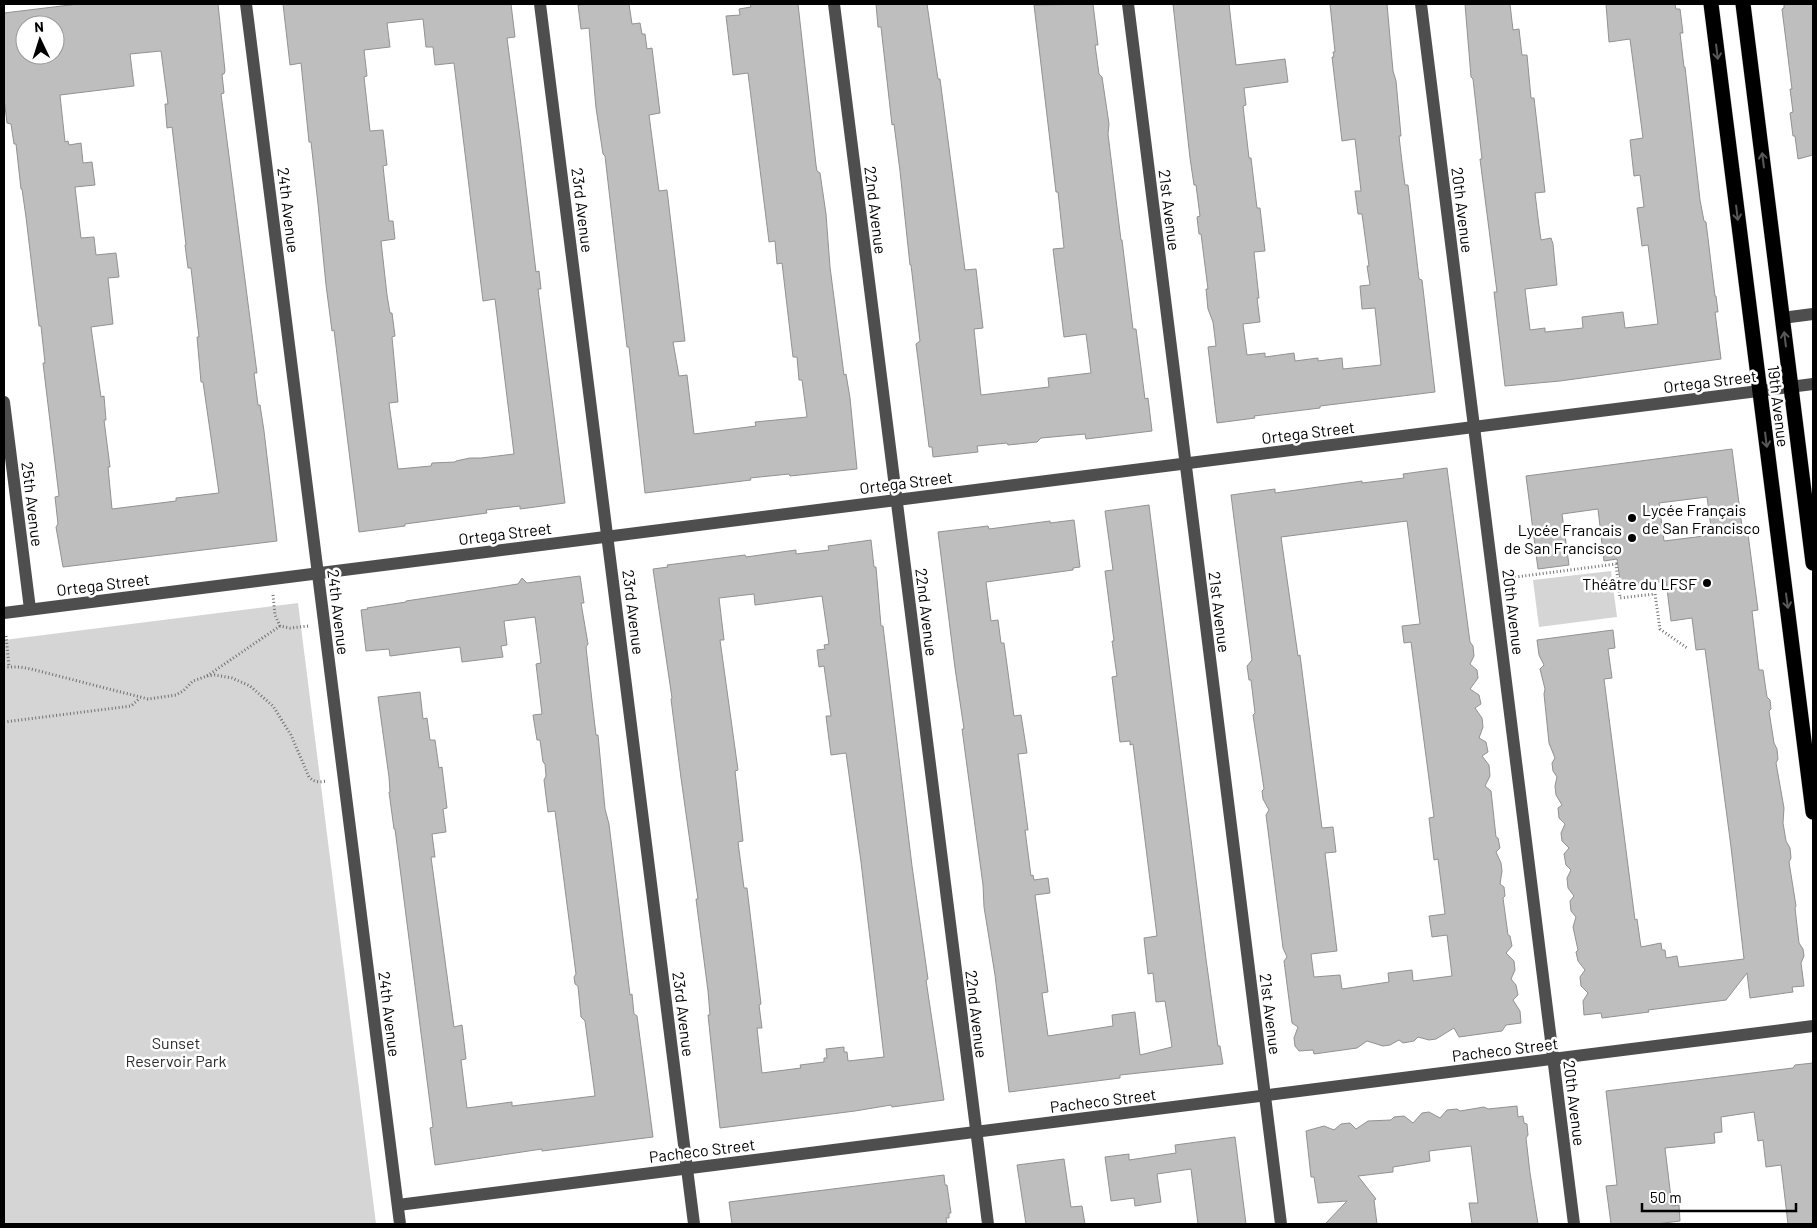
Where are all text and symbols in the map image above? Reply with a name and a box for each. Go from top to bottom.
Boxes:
north arrow [15,15,65,65]
text: N [34,18,44,35]
one-way arrow [1712,44,1722,60]
one-way arrow [1758,152,1768,168]
street label: 22nd Avenue [861,165,891,255]
street label: 24th Avenue [274,166,304,254]
street label: 20th Avenue [1448,166,1478,254]
street label: 23rd Avenue [568,167,598,253]
street label: 21st Avenue [1156,168,1184,252]
one-way arrow [1732,205,1742,221]
one-way arrow [1780,331,1790,347]
street label: 19th Avenue [1765,364,1793,448]
street label: Ortega Street [1662,366,1758,396]
street label: Ortega Street [1260,417,1356,447]
one-way arrow [1761,431,1771,447]
street label: 25th Avenue [18,461,48,547]
street label: Ortega Street [858,467,954,497]
place label: Lycée Français de San Francisco [1642,500,1760,537]
marker: Lycée Français de San Francisco [1626,512,1638,524]
street label: Ortega Street [457,518,553,548]
place label: Lycée Francais de San Francisco [1504,520,1622,557]
marker: Lycée Francais de San Francisco [1626,532,1638,544]
street label: 22nd Avenue [912,567,942,657]
street label: 24th Avenue [324,568,354,656]
street label: 20th Avenue [1499,568,1529,656]
street label: Ortega Street [55,569,151,599]
street label: 23rd Avenue [619,569,649,655]
street label: 21st Avenue [1206,570,1234,654]
place label: Théâtre du LFSF [1582,574,1697,593]
marker: Théâtre du LFSF [1701,577,1713,589]
one-way arrow [1782,592,1792,608]
street label: 22nd Avenue [962,969,992,1059]
street label: 24th Avenue [375,970,405,1058]
street label: 23rd Avenue [669,971,699,1057]
street label: 21st Avenue [1257,972,1285,1056]
park label: Sunset Reservoir Park [125,1033,227,1070]
street label: Pacheco Street [1451,1033,1559,1065]
street label: 20th Avenue [1560,1059,1590,1147]
street label: Pacheco Street [1049,1084,1157,1116]
street label: Pacheco Street [648,1134,756,1166]
scale bar [1642,1180,1796,1212]
text: 50 m [1650,1188,1682,1206]

